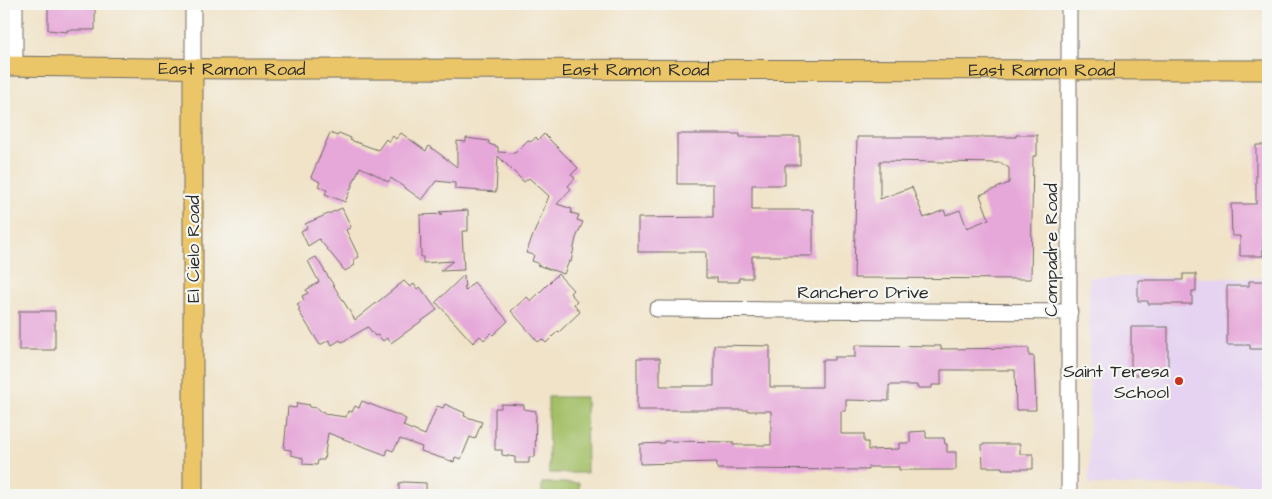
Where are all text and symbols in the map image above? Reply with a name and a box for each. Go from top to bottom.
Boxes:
street label: East Ramon Road [158,56,306,82]
street label: East Ramon Road [562,57,710,82]
street label: East Ramon Road [968,57,1116,82]
street label: Compadre Road [1039,183,1064,317]
street label: El Cielo Road [181,195,206,303]
street label: Ranchero Drive [797,280,929,305]
place label: Saint Teresa School [1063,359,1169,405]
marker: Saint Teresa School [1173,375,1185,387]

